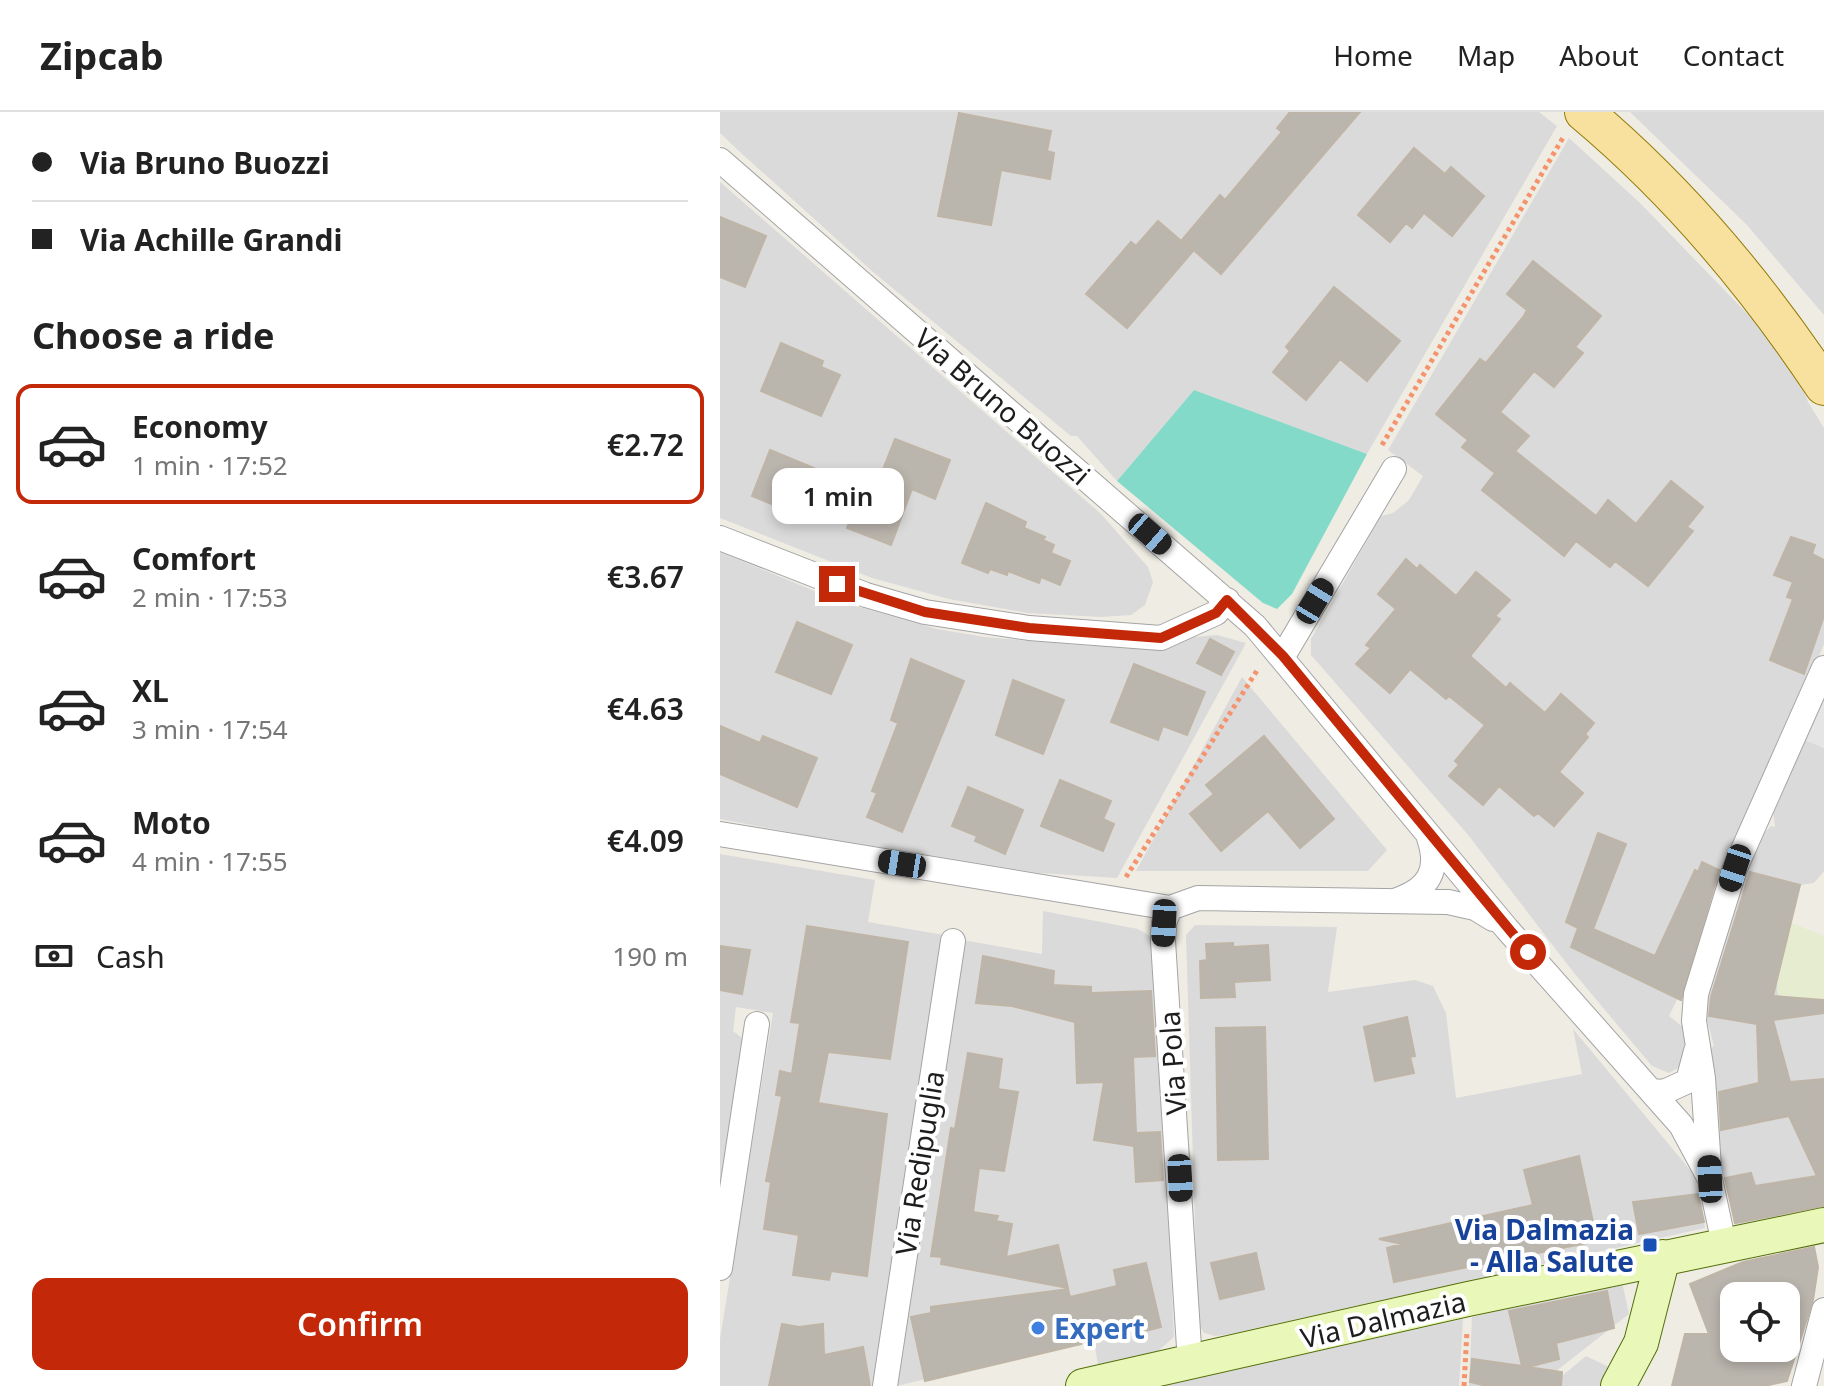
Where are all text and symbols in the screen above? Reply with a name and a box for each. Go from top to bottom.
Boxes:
text: Zipcab [40,29,164,81]
text: Home [1333,36,1413,74]
text: Map [1457,36,1515,74]
text: About [1559,36,1639,74]
text: Contact [1683,36,1784,74]
text: Via Bruno Buozzi [80,142,330,183]
text: Via Achille Grandi [80,219,342,260]
text: Choose a ride [32,311,274,360]
street label: Via Bruno Buozzi [907,319,1099,493]
text: Economy [132,406,268,447]
icon: car [36,408,108,480]
text: €2.72 [607,424,684,465]
text: 1 min · 17:52 [132,447,288,483]
callout: 1 min [771,468,903,524]
text: 1 min [803,478,873,514]
car [1124,509,1176,559]
text: Comfort [132,538,256,579]
icon: car [36,540,108,612]
text: €3.67 [607,556,684,597]
route end [819,566,855,602]
car [1292,574,1338,628]
text: 2 min · 17:53 [132,579,288,615]
text: XL [132,670,169,711]
icon: car [36,672,108,744]
text: €4.63 [607,688,684,729]
text: 3 min · 17:54 [132,711,288,747]
text: Moto [132,802,211,843]
icon: car [36,804,108,876]
text: €4.09 [607,820,684,861]
car [1716,841,1754,895]
text: 4 min · 17:55 [132,843,288,879]
car [876,848,928,880]
car [1151,898,1177,948]
icon: cash [32,934,76,978]
route start [1510,934,1546,970]
text: Cash [96,936,165,977]
text: 190 m [612,938,688,974]
street label: Via Pola [1149,1010,1195,1116]
street label: Via Redipuglia [886,1068,952,1258]
car [1167,1153,1193,1203]
car [1697,1154,1723,1204]
place label: Via Dalmazia - Alla Salute [1455,1210,1634,1280]
marker: Via Dalmazia - Alla Salute [1641,1236,1659,1254]
button: Confirm [32,1278,688,1370]
street label: Via Dalmazia [1297,1282,1469,1356]
map controls [1720,1282,1800,1362]
button: locate [1720,1282,1800,1362]
place label: Expert [1054,1309,1145,1347]
marker: Expert [1029,1319,1047,1337]

